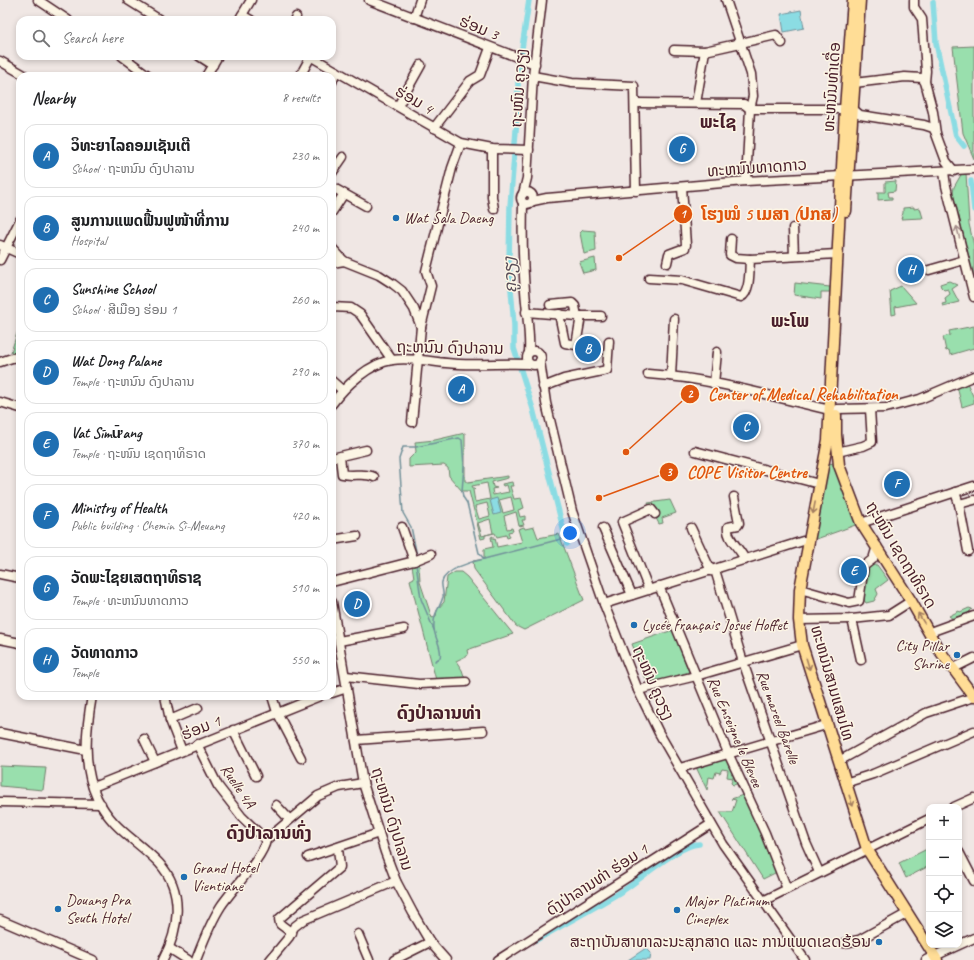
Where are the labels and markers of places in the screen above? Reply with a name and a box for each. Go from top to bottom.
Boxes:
pin: G [669,134,695,164]
callout: ໂຮງໝໍ 5 ເມສາ (ປກສ) [673,199,845,228]
place label: Wat Sala Daeng [404,208,495,228]
marker: Wat Sala Daeng [391,213,401,223]
pin: H [898,255,924,285]
pin: B [575,334,601,364]
pin: A [448,374,474,404]
callout: Center of Medical Rehabilitation [680,380,906,409]
pin: C [733,412,759,442]
callout: COPE Visitor Centre [659,458,815,487]
pin: F [884,469,910,499]
pin: E [841,556,867,586]
pin: D [344,589,370,619]
place label: Lycée français Josué Hoffet [642,615,789,635]
marker: Lycée français Josué Hoffet [629,620,639,630]
place label: City Pillar Shrine [896,636,951,674]
marker: City Pillar Shrine [952,650,962,660]
place label: Grand Hotel Vientiane [192,858,261,896]
marker: Grand Hotel Vientiane [179,872,189,882]
place label: Douang Pra Seuth Hotel [66,890,132,928]
place label: Major Platinum Cineplex [685,891,770,929]
marker: Douang Pra Seuth Hotel [53,904,63,914]
marker: Major Platinum Cineplex [672,905,682,915]
place label: ສະຖາບັນສາທາລະນະສຸກສາດ ແລະ ການແພດເຂດຮ້ອນ [570,932,871,952]
marker: ສະຖາບັນສາທາລະນະສຸກສາດ ແລະ ການແພດເຂດຮ້ອນ [874,937,884,947]

